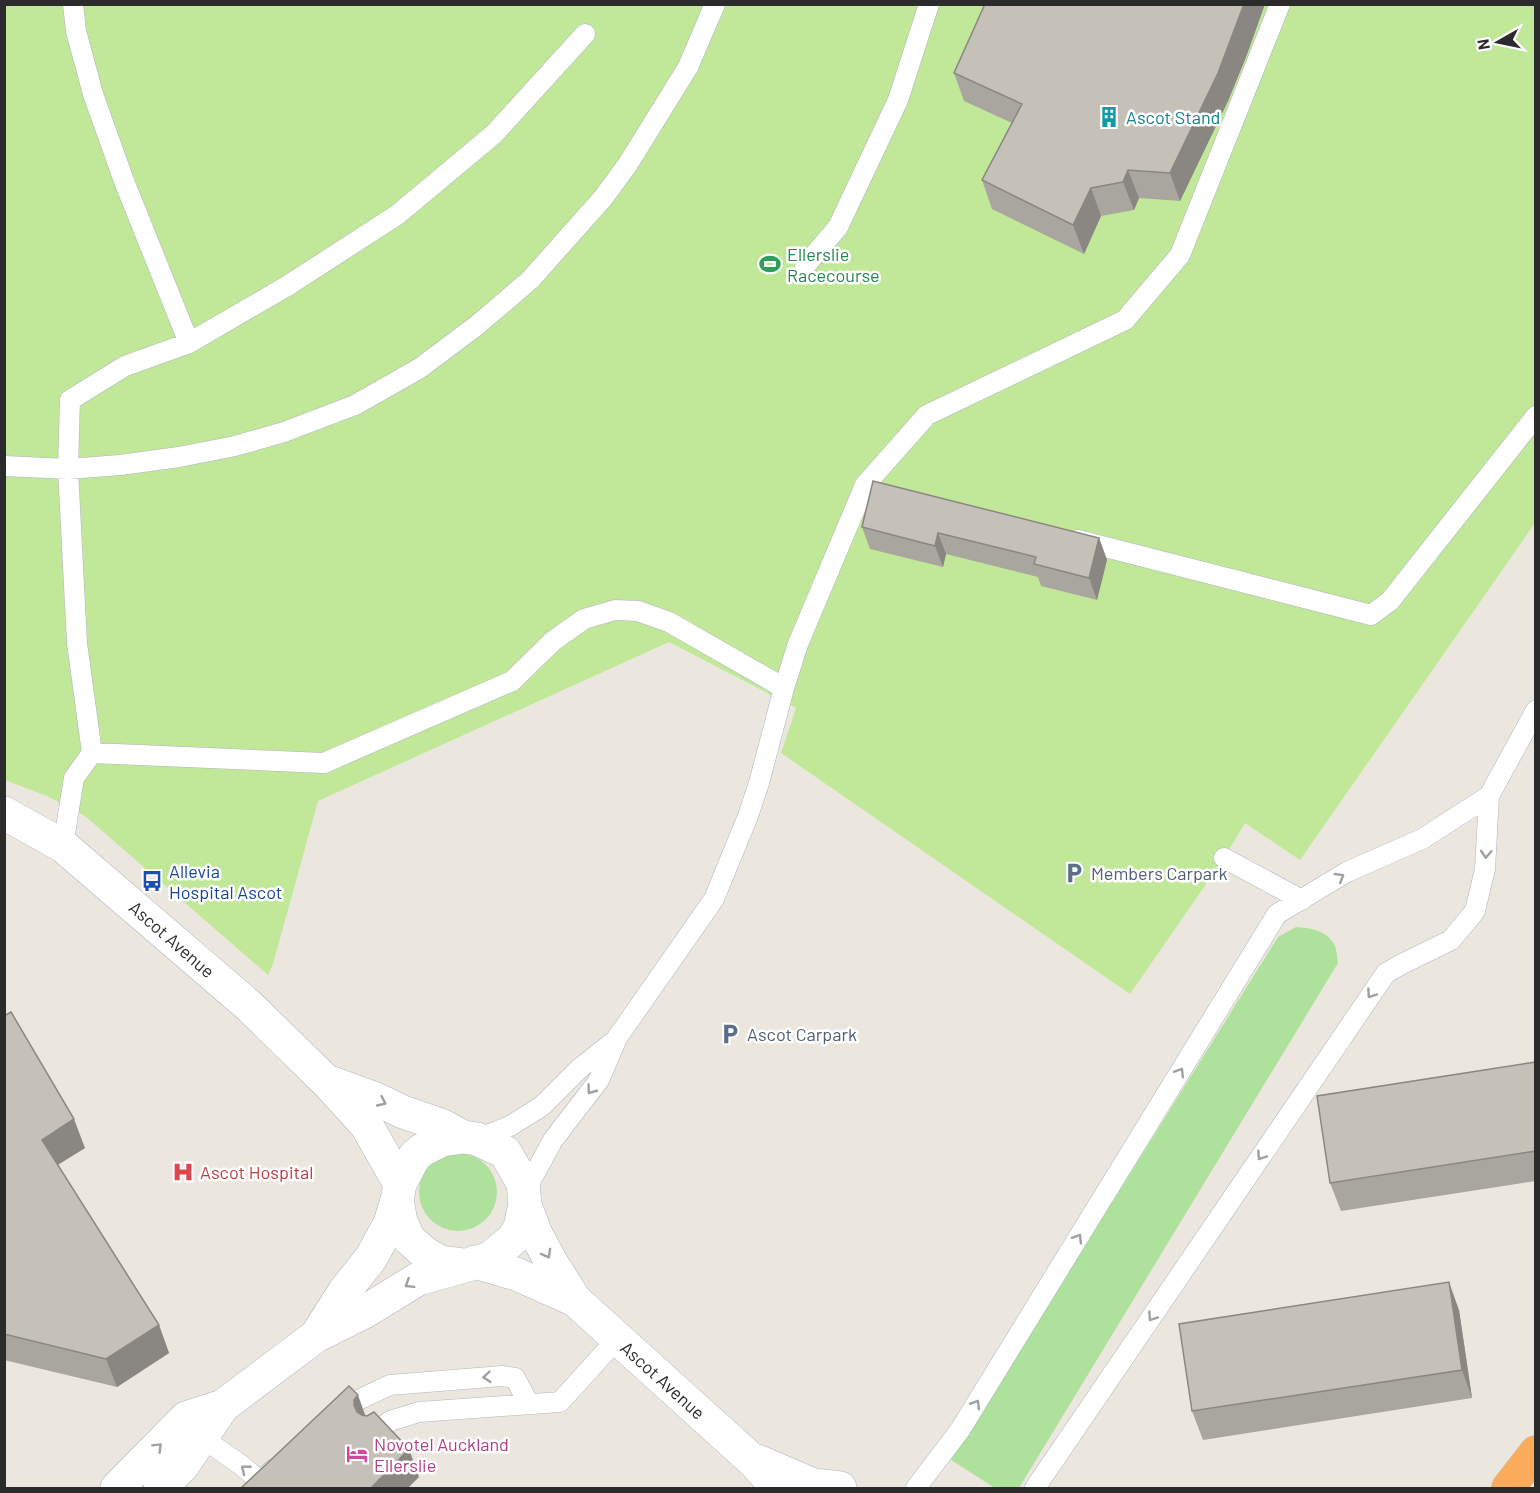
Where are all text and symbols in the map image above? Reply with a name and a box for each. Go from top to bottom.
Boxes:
north arrow [1468,12,1528,72]
text: N [1472,38,1493,51]
building icon: Ascot Stand [1097,105,1121,129]
place label: Ascot Stand [1126,106,1220,128]
place label: Ellerslie Racecourse [787,243,880,286]
sports icon: Ellerslie Racecourse [758,252,782,276]
one-way arrow [1480,849,1493,858]
place label: Allevia Hospital Ascot [169,860,282,903]
parking icon: Members Carpark [1062,861,1086,885]
place label: Members Carpark [1091,862,1228,884]
bus stop icon: Allevia Hospital Ascot [140,869,164,893]
one-way arrow [1334,872,1344,884]
street label: Ascot Avenue [125,896,219,982]
one-way arrow [1367,988,1378,999]
parking icon: Ascot Carpark [718,1022,742,1046]
place label: Ascot Carpark [747,1023,857,1045]
one-way arrow [1173,1068,1185,1078]
one-way arrow [587,1083,598,1094]
one-way arrow [375,1095,386,1107]
one-way arrow [1258,1149,1269,1160]
hospital icon: Ascot Hospital [171,1160,195,1184]
place label: Ascot Hospital [200,1161,313,1183]
one-way arrow [1070,1234,1082,1244]
one-way arrow [540,1248,551,1259]
one-way arrow [405,1277,415,1289]
one-way arrow [1148,1310,1159,1321]
street label: Ascot Avenue [616,1336,710,1424]
one-way arrow [482,1370,491,1383]
one-way arrow [968,1400,980,1410]
place label: Novotel Auckland Ellerslie [374,1433,509,1476]
hotel icon: Novotel Auckland Ellerslie [345,1442,369,1466]
one-way arrow [150,1443,161,1454]
one-way arrow [241,1465,252,1476]

